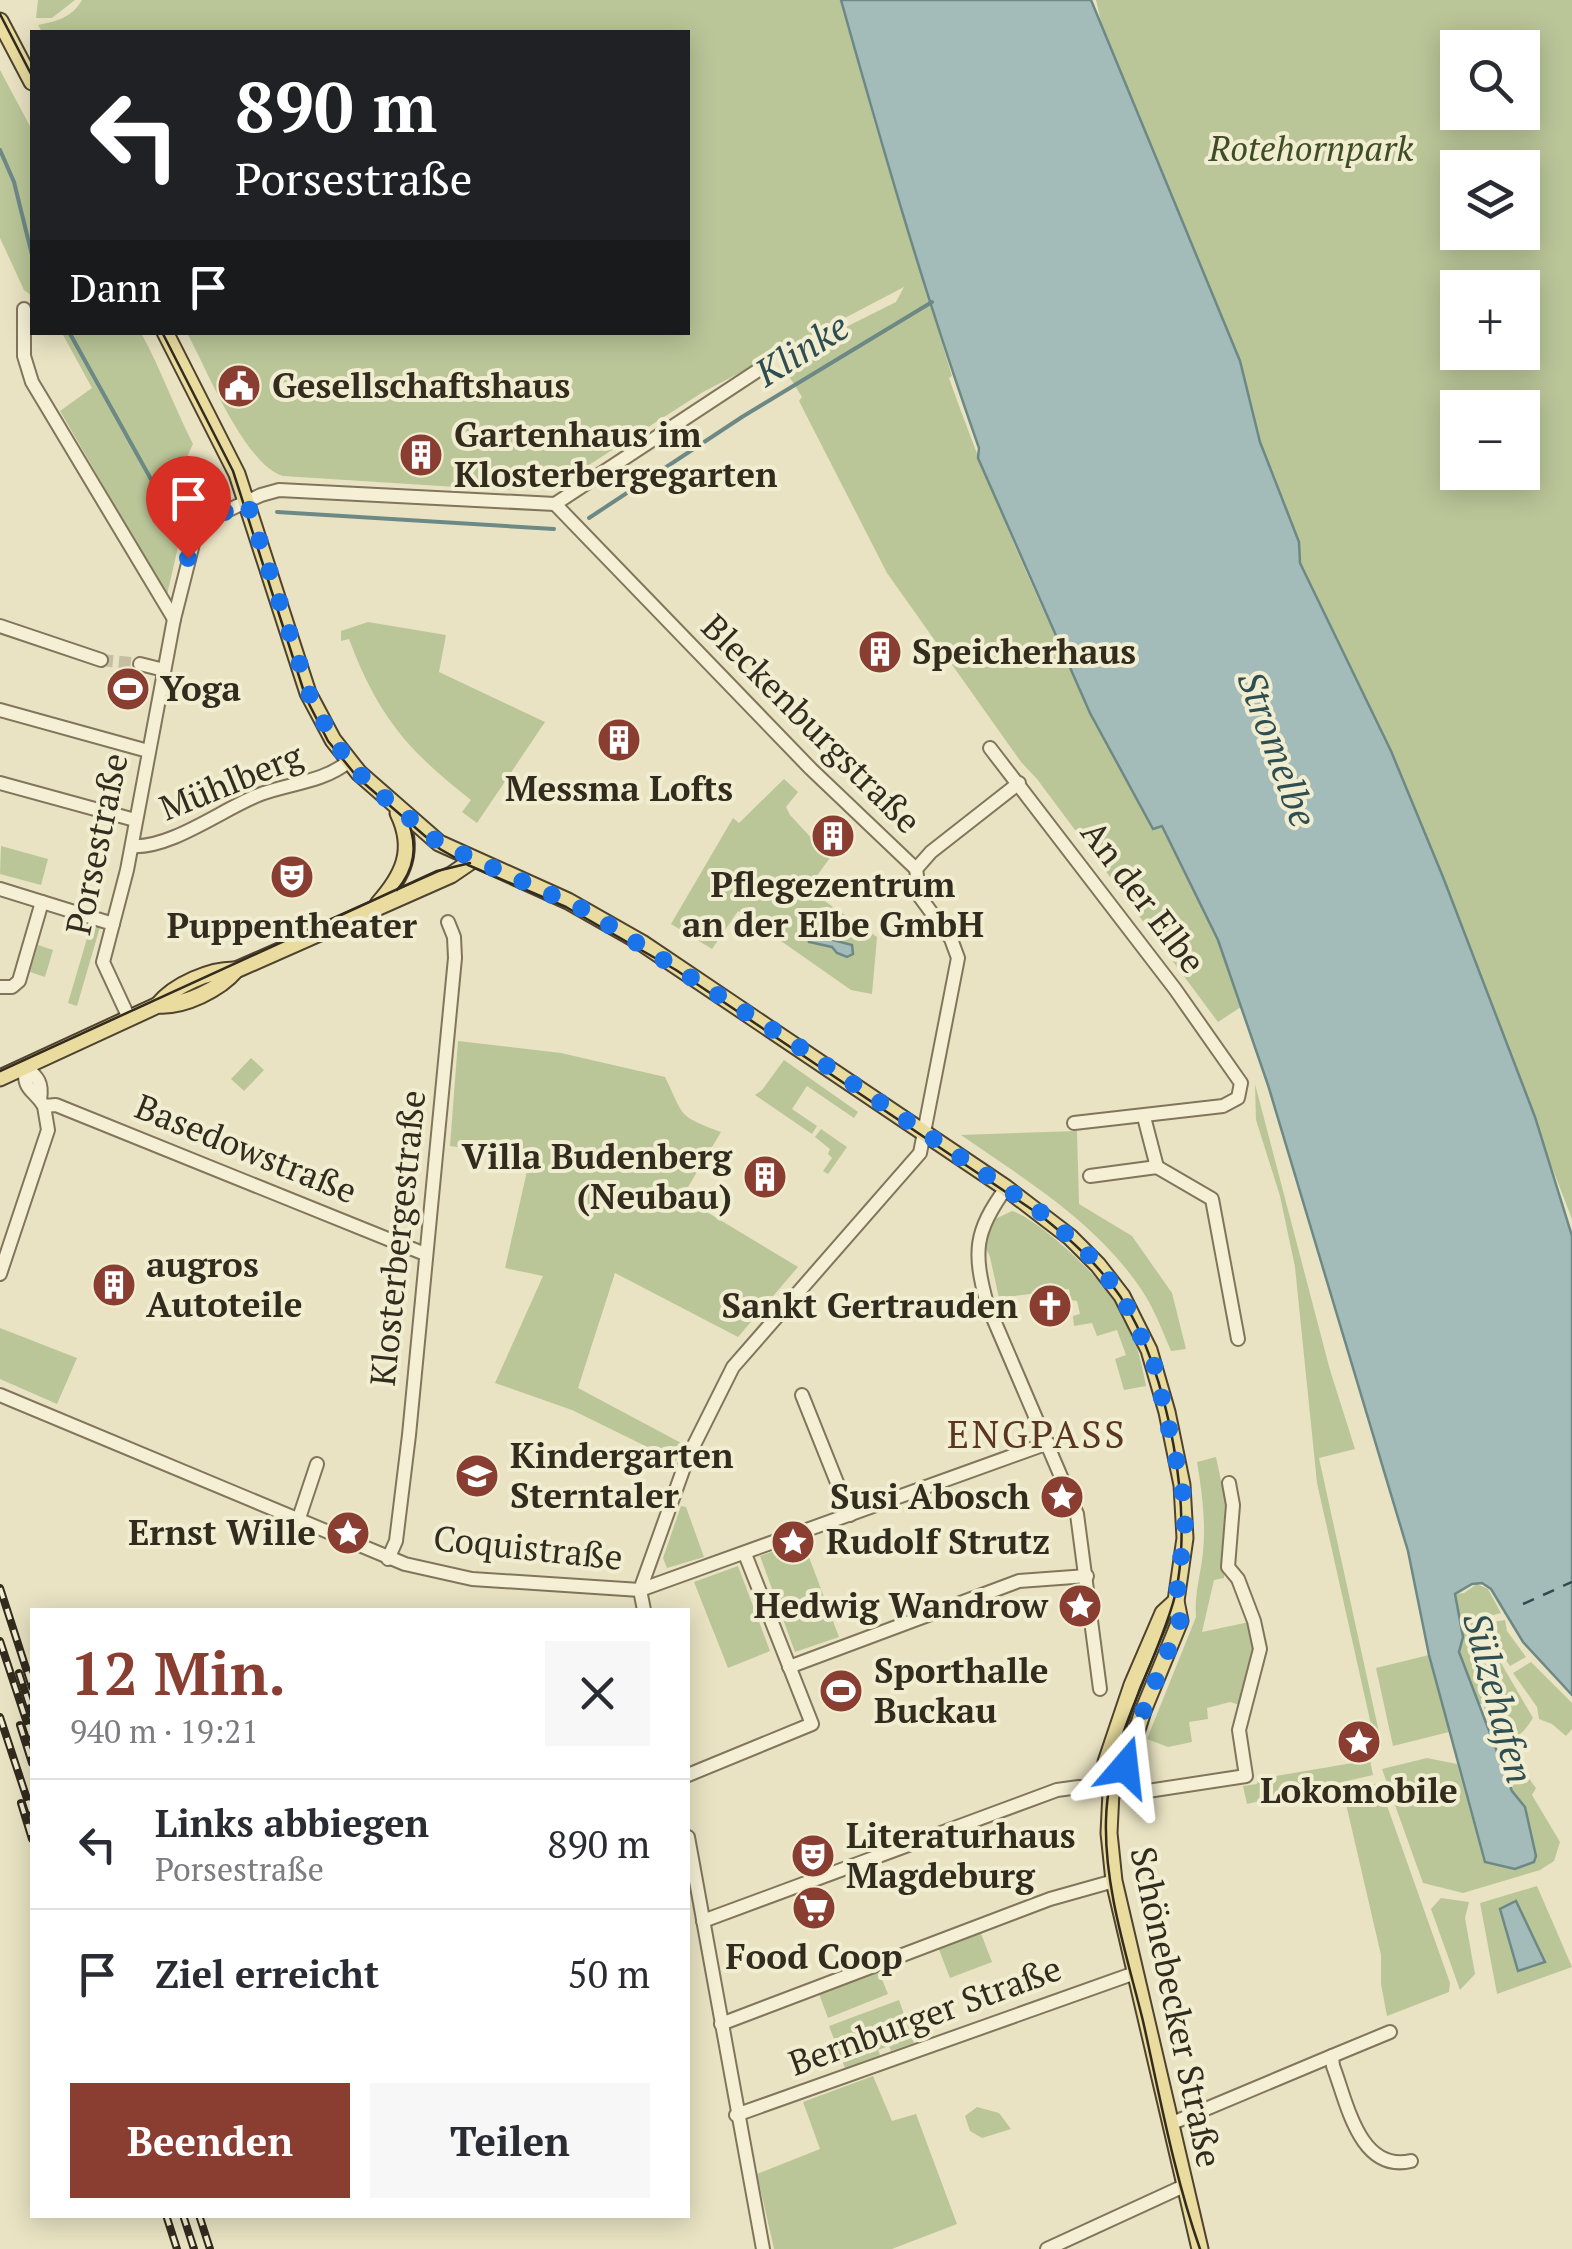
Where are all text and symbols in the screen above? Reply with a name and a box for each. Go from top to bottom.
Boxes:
map controls [1440,30,1540,490]
button: search [1440,30,1540,130]
text: 890 m [235,59,437,152]
icon: left [70,70,200,200]
park label: Rotehornpark [1208,125,1413,171]
text: Porsestraße [235,148,472,208]
button: layers [1440,150,1540,250]
icon: arrive [181,260,236,315]
text: Dann [70,263,161,313]
button: + [1440,270,1540,370]
water label: Klinke [744,301,858,398]
place label: Gesellschaftshaus [272,362,570,408]
public building icon: Gesellschaftshaus [216,363,262,409]
button: − [1440,390,1540,490]
place label: Gartenhaus im Klosterbergegarten [454,411,778,497]
building icon: Gartenhaus im Klosterbergegarten [398,432,444,478]
pin [146,456,231,559]
icon: arrive [161,471,216,526]
street label: Bleckenburgstraße [692,604,931,843]
place label: Speicherhaus [912,628,1136,674]
building icon: Speicherhaus [857,629,903,675]
water label: Stromelbe [1227,664,1329,833]
place label: Yoga [160,665,241,711]
sports icon: Yoga [105,666,151,712]
building icon: Messma Lofts [596,717,642,763]
street label: Mühlberg [152,731,309,831]
street label: Porsestraße [54,749,138,939]
place label: Messma Lofts [505,765,733,811]
street label: An der Elbe [1071,811,1216,982]
building icon: Pflegezentrum an der Elbe GmbH [810,813,856,859]
theatre icon: Puppentheater [269,854,315,900]
place label: Pflegezentrum an der Elbe GmbH [682,861,984,947]
place label: Puppentheater [167,902,417,948]
street label: Basedowstraße [129,1083,364,1213]
street label: Klosterbergestraße [359,1088,435,1388]
place label: Villa Budenberg (Neubau) [462,1133,733,1219]
building icon: Villa Budenberg (Neubau) [742,1154,788,1200]
place label: augros Autoteile [146,1241,303,1327]
building icon: augros Autoteile [91,1262,137,1308]
place label: Sankt Gertrauden [721,1282,1018,1328]
church icon: Sankt Gertrauden [1027,1283,1073,1329]
district label: ENGPASS [947,1409,1127,1459]
place label: Kindergarten Sterntaler [510,1432,734,1518]
school or university icon: Kindergarten Sterntaler [454,1453,500,1499]
place label: Susi Abosch [830,1473,1030,1519]
place icon: Susi Abosch [1039,1474,1085,1520]
place label: Ernst Wille [128,1509,316,1555]
place icon: Ernst Wille [325,1510,371,1556]
street label: Coquistraße [431,1514,625,1580]
place label: Rudolf Strutz [826,1518,1050,1564]
place icon: Rudolf Strutz [770,1519,816,1565]
place label: Hedwig Wandrow [753,1582,1049,1628]
place icon: Hedwig Wandrow [1057,1583,1103,1629]
water label: Sülzehafen [1452,1607,1546,1789]
text: 12 Min. [70,1633,286,1712]
button: close [545,1641,650,1746]
place label: Sporthalle Buckau [874,1647,1049,1733]
sports icon: Sporthalle Buckau [818,1668,864,1714]
text: 940 m · 19:21 [70,1710,258,1752]
position arrow [1073,1715,1177,1819]
place icon: Lokomobile [1336,1719,1382,1765]
place label: Lokomobile [1260,1767,1458,1813]
text: Links abbiegen [155,1798,429,1848]
place label: Literaturhaus Magdeburg [846,1812,1076,1898]
icon: left [70,1817,125,1872]
text: 890 m [547,1819,650,1869]
theatre icon: Literaturhaus Magdeburg [790,1833,836,1879]
street label: Schönebecker Straße [1121,1842,1233,2171]
text: Porsestraße [155,1848,324,1890]
supermarket icon: Food Coop [791,1885,837,1931]
place label: Food Coop [725,1933,903,1979]
street label: Bernburger Straße [782,1944,1067,2086]
icon: arrive [70,1947,125,2002]
text: Ziel erreicht [155,1949,379,1999]
text: 50 m [567,1949,650,1999]
button: Beenden [70,2083,350,2198]
button: Teilen [370,2083,650,2198]

